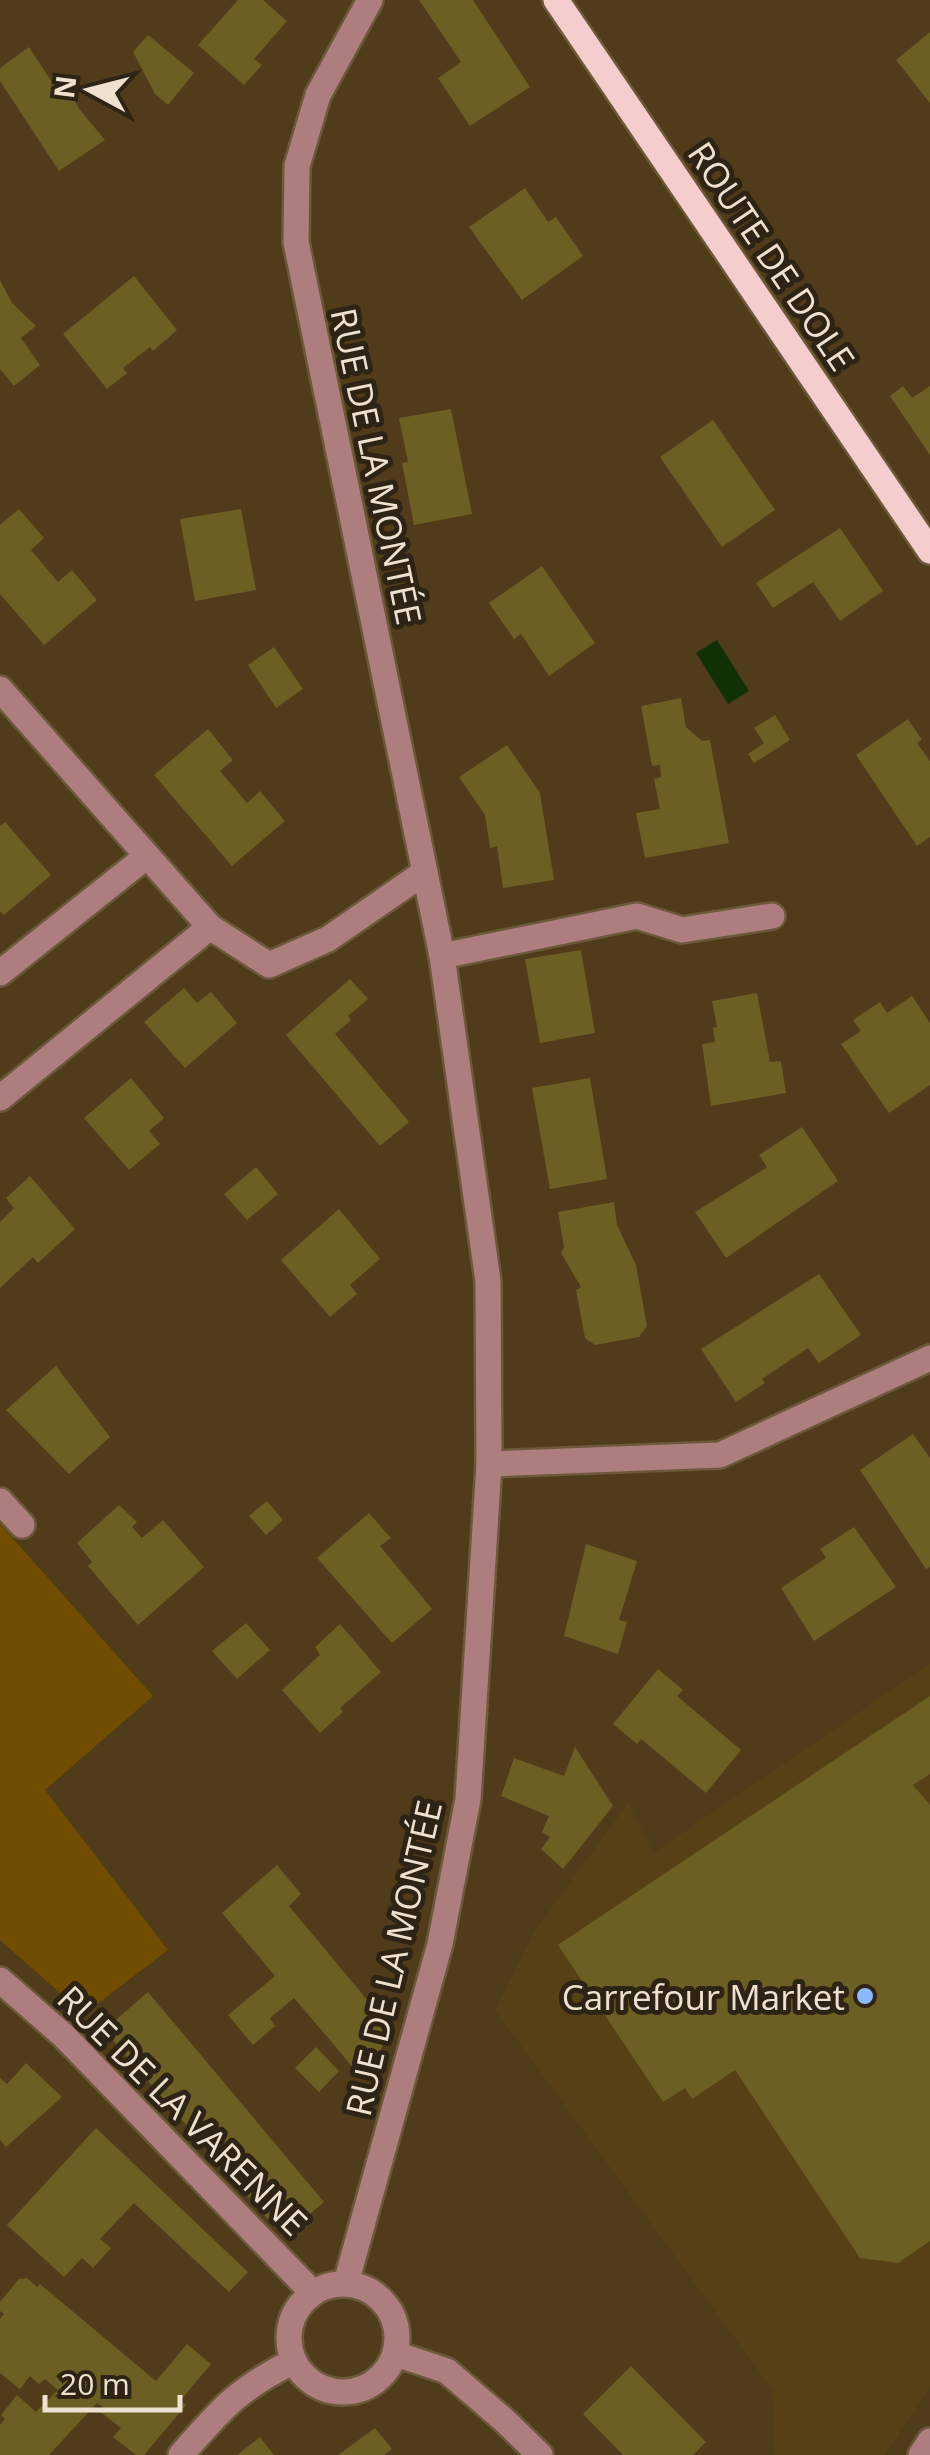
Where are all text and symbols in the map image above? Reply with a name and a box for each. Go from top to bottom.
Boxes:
north arrow [40,40,140,140]
text: N [44,73,84,100]
street label: ROUTE DE DOLE [678,132,866,380]
street label: RUE DE LA MONTÉE [321,303,433,629]
street label: RUE DE LA MONTÉE [334,1796,452,2120]
place label: Carrefour Market [562,1973,845,2020]
street label: RUE DE LA VARENNE [48,1975,318,2245]
marker: Carrefour Market [854,1985,876,2007]
scale bar [45,2350,180,2412]
text: 20 m [60,2363,130,2404]

